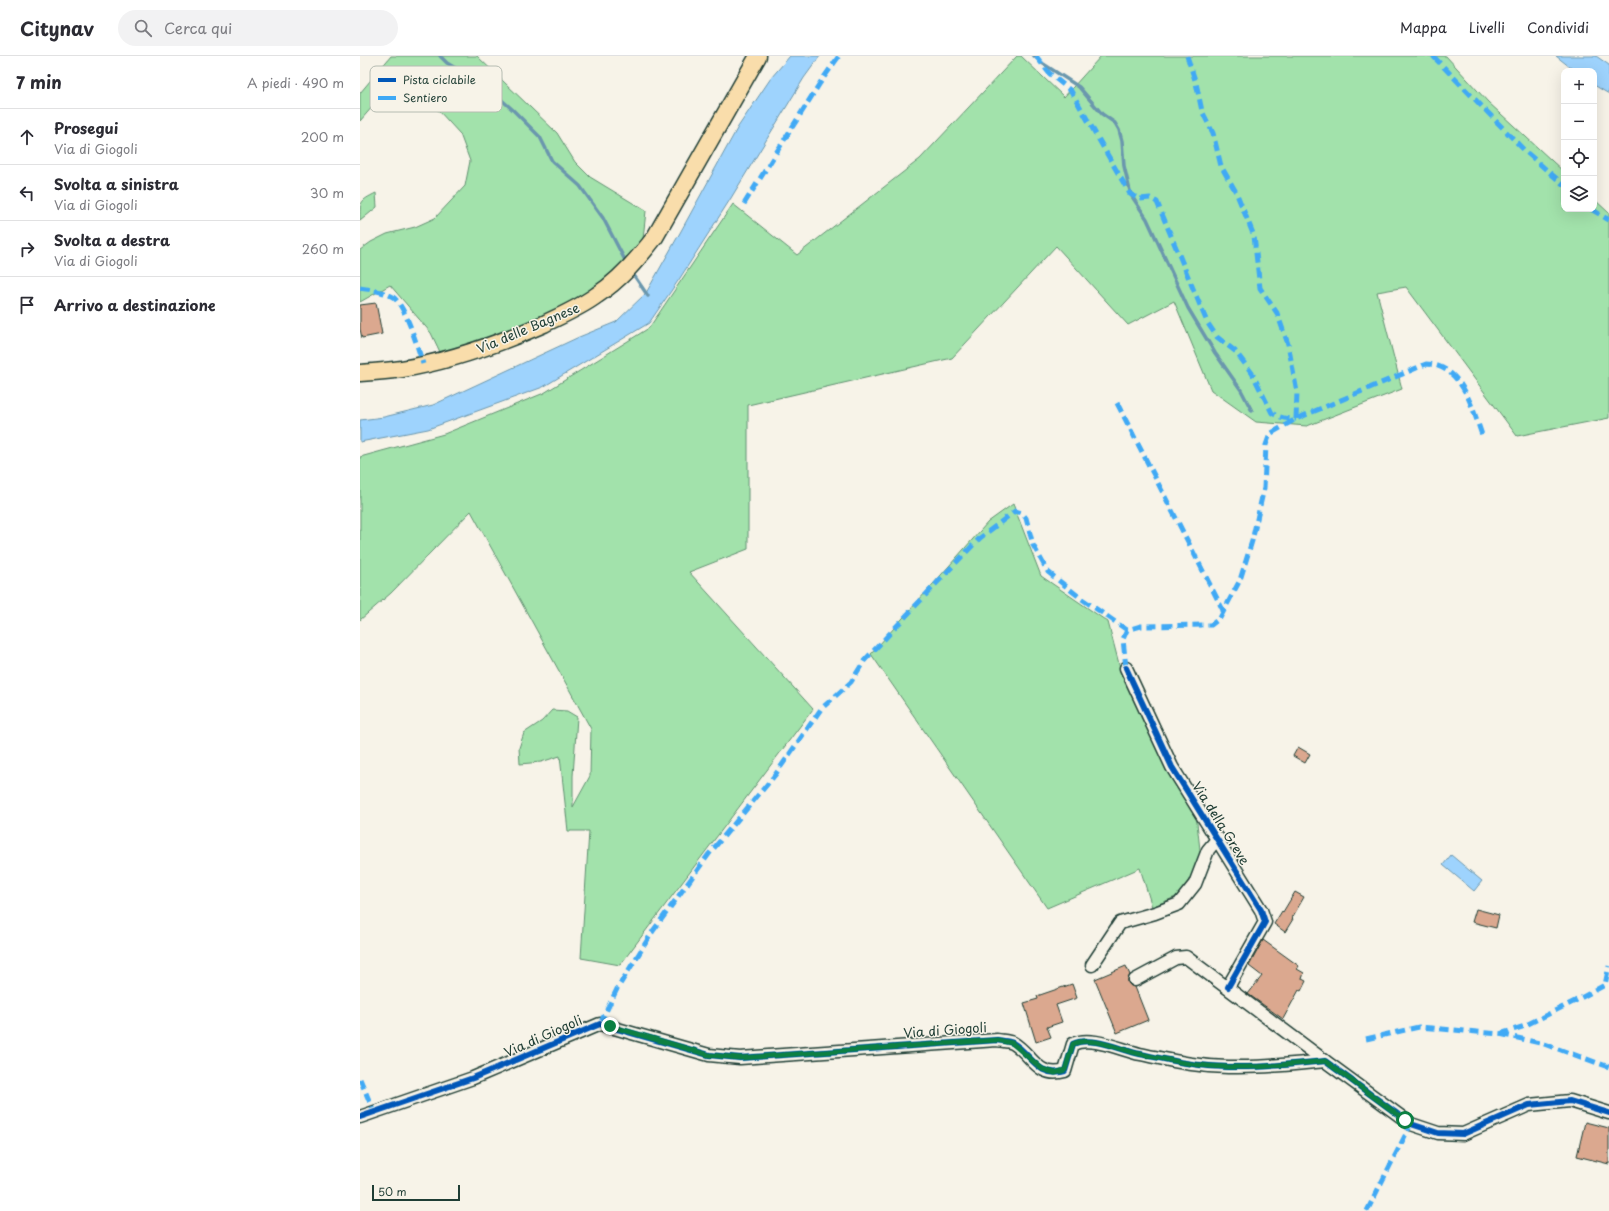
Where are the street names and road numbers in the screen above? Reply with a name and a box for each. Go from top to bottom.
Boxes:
street label: Via delle Bagnese [474,297,582,358]
street label: Via della Greve [1188,777,1255,868]
street label: Via di Giogoli [501,1010,585,1061]
street label: Via di Giogoli [903,1017,987,1042]

